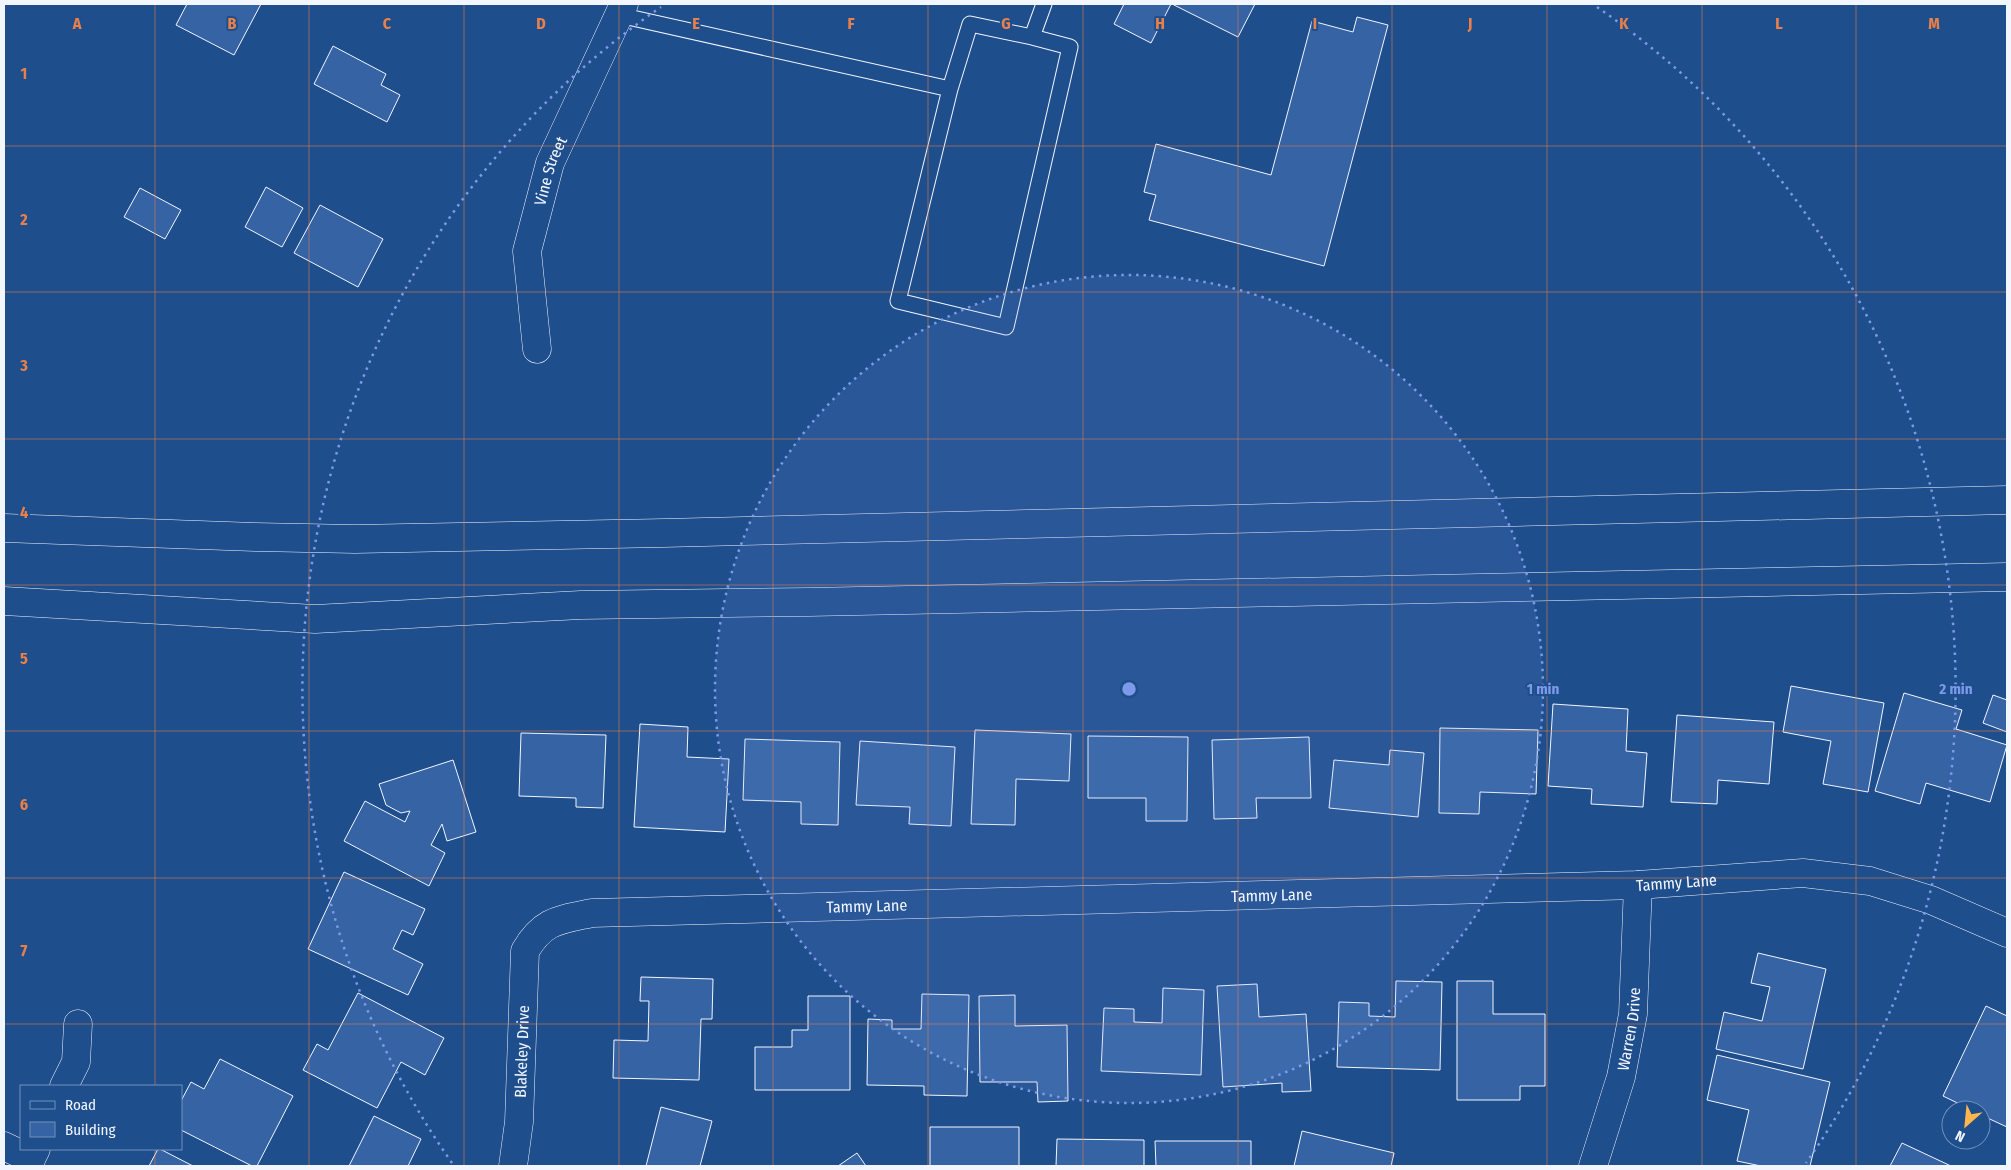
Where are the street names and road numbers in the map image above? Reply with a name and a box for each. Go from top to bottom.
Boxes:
street label: Vine Street [530,133,571,207]
street label: Tammy Lane [1635,870,1718,895]
street label: Tammy Lane [1231,885,1312,906]
street label: Tammy Lane [826,896,908,917]
street label: Warren Drive [1613,987,1644,1072]
street label: Blakeley Drive [511,1005,533,1098]

